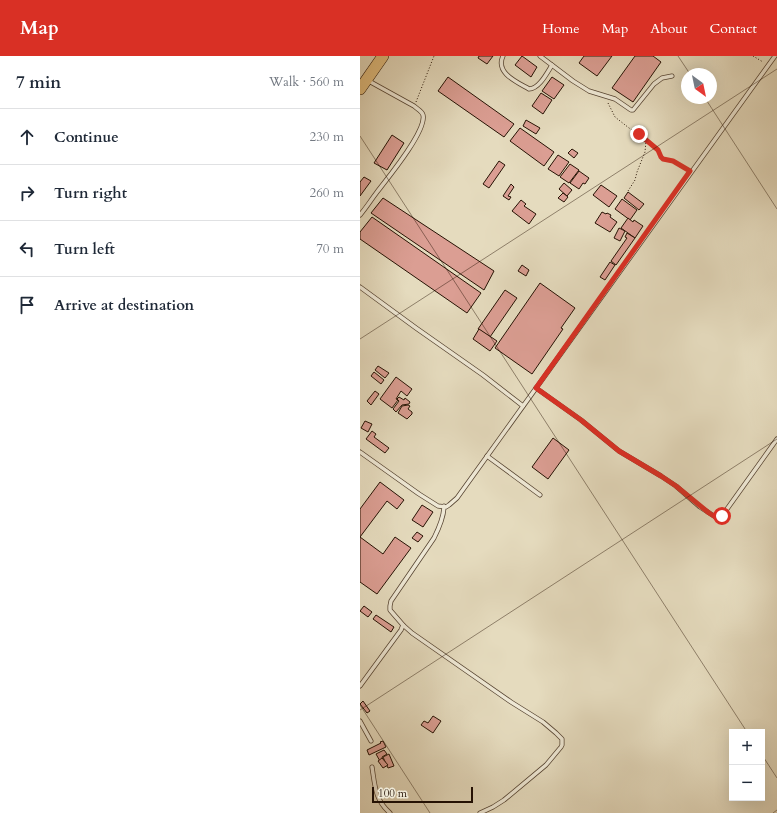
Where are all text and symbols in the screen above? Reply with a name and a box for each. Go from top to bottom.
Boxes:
text: Map [20,15,59,41]
text: Home [542,19,580,38]
text: Map [602,19,628,38]
text: About [650,19,687,38]
text: Contact [709,19,757,38]
north arrow [681,68,717,104]
text: 7 min [16,71,61,94]
text: Walk · 560 m [269,73,344,91]
route end [630,125,648,143]
icon: ahead [16,126,38,148]
text: Continue [54,127,119,147]
text: 230 m [310,128,344,146]
icon: right [16,182,38,204]
text: Turn right [54,183,127,203]
text: 260 m [310,184,344,202]
icon: left [16,238,38,260]
text: Turn left [54,239,115,259]
text: 70 m [316,240,344,258]
icon: arrive [16,294,38,316]
text: Arrive at destination [54,295,194,315]
route start [713,507,731,525]
map controls [729,729,765,801]
button: + [729,729,765,765]
button: − [729,765,765,801]
scale bar [372,785,473,804]
text: 100 m [378,786,407,801]

